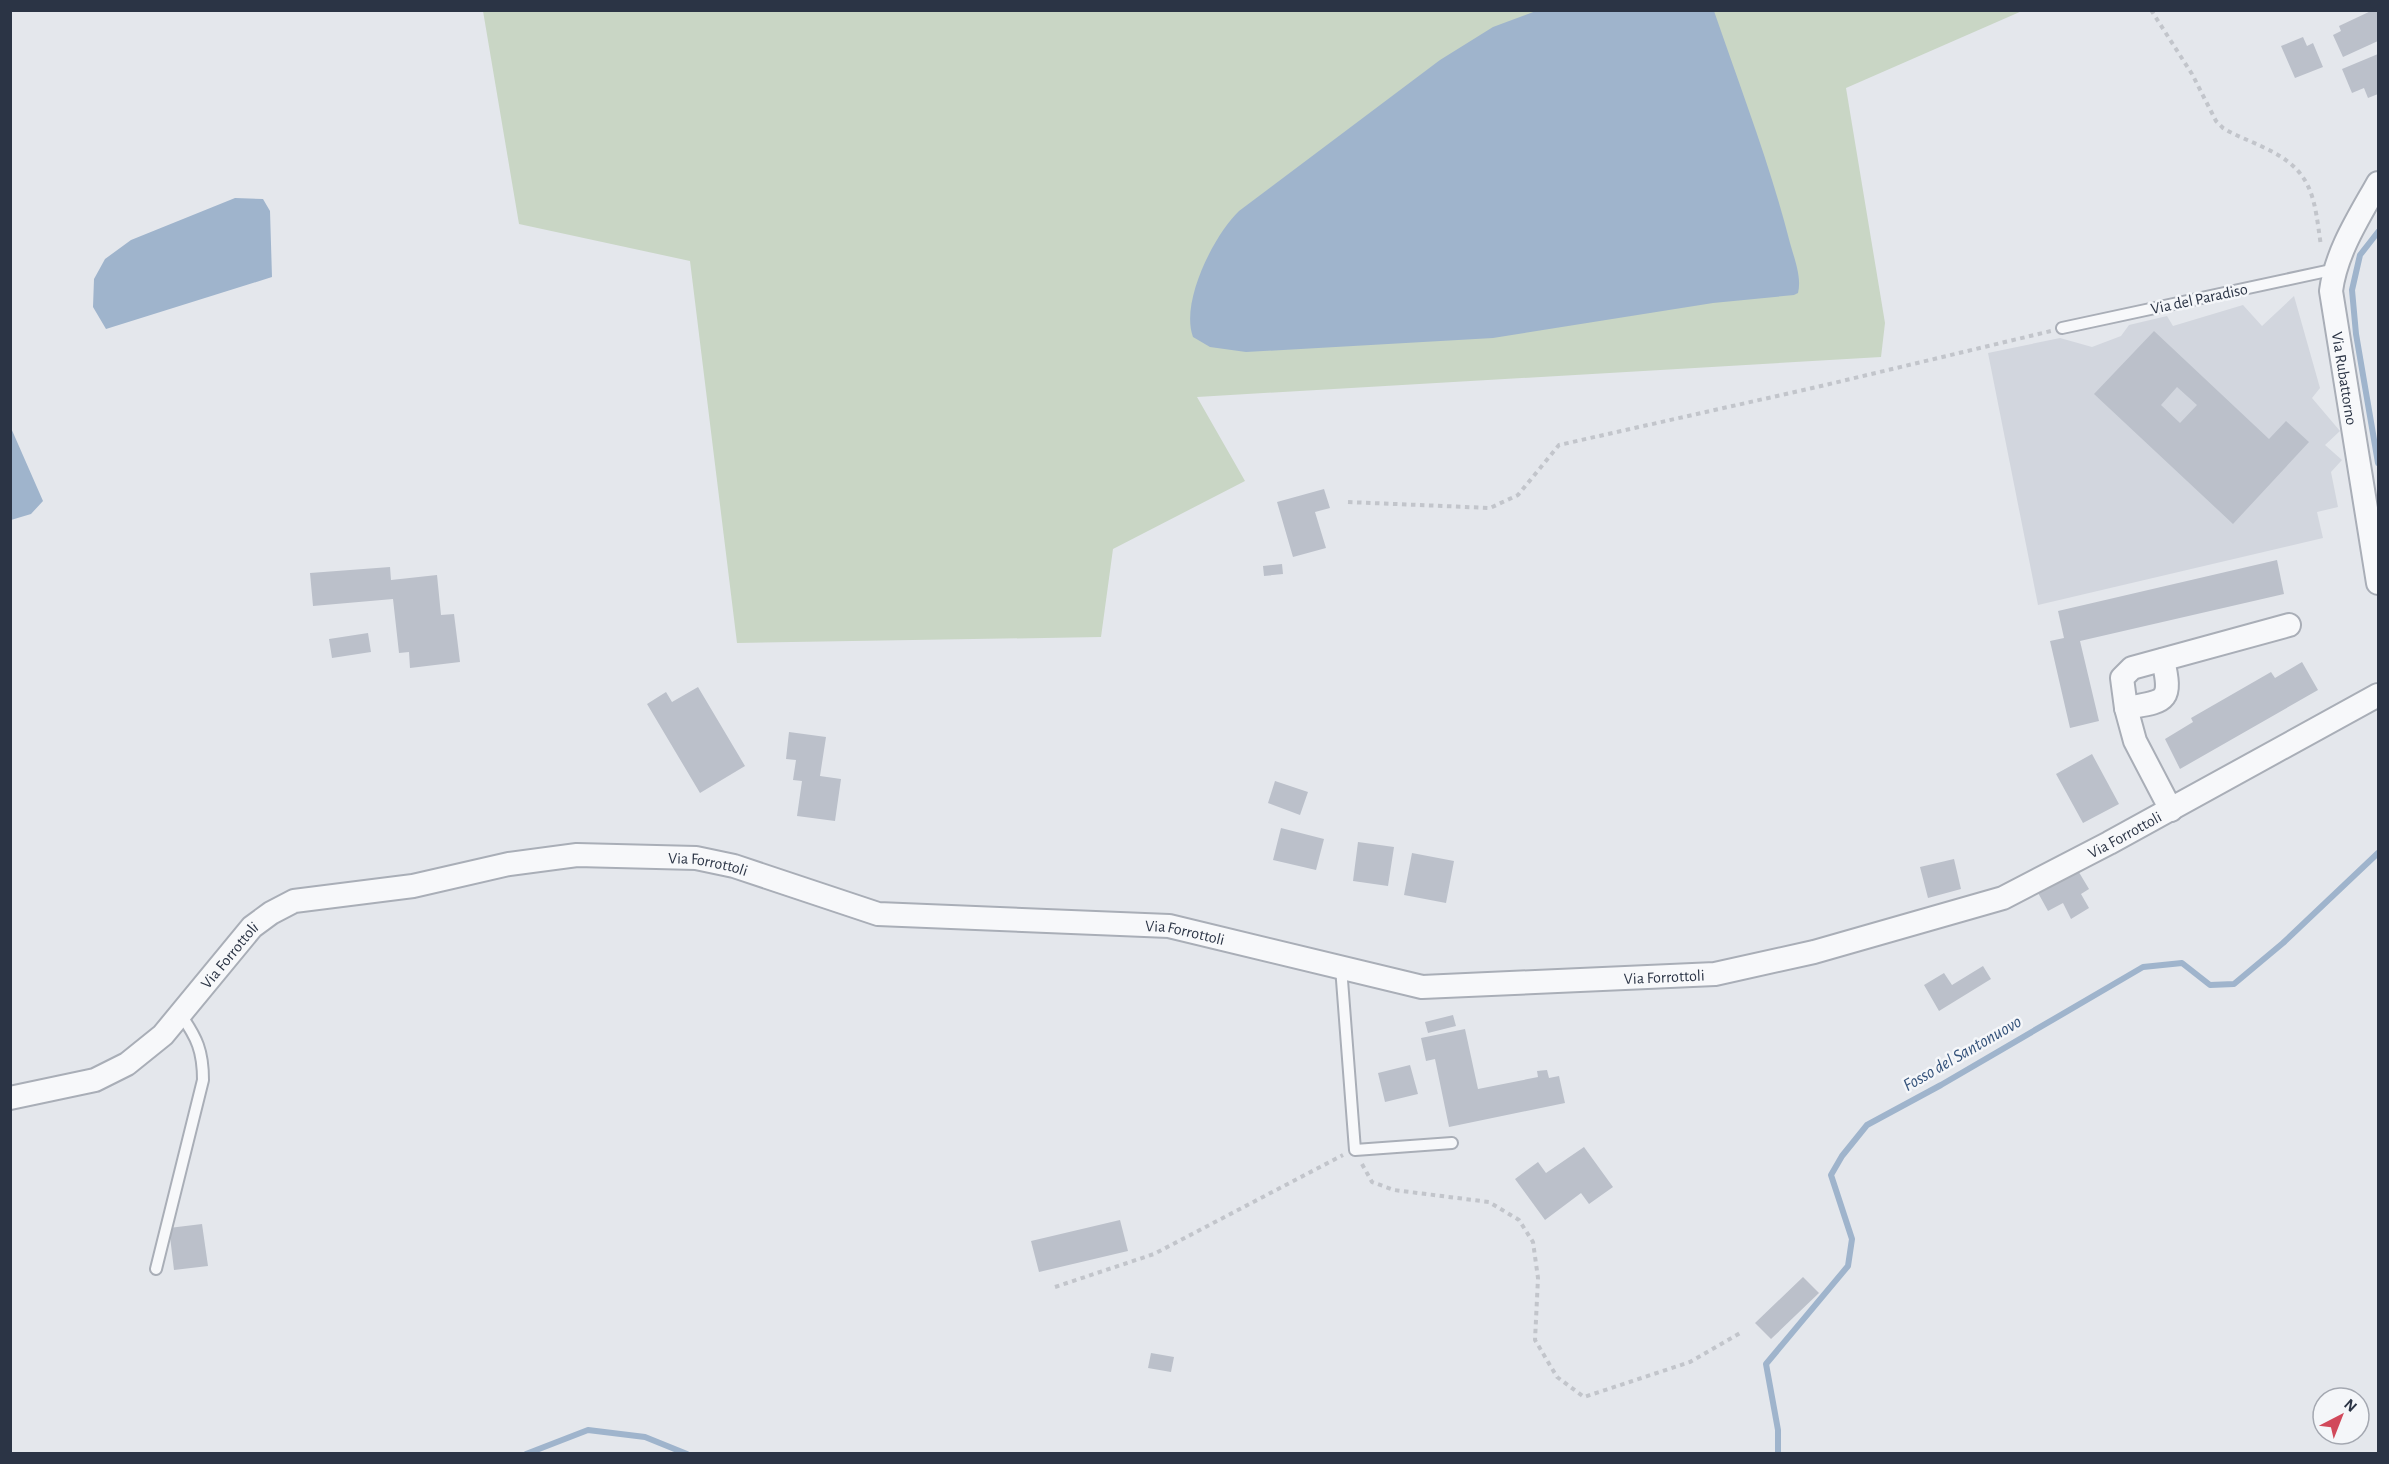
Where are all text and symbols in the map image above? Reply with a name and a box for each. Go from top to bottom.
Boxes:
street label: Via del Paradiso [2149,281,2249,317]
street label: Via Rubattorno [2329,331,2359,426]
street label: Via Forrottoli [2086,809,2164,861]
street label: Via Forrottoli [668,850,750,879]
street label: Via Forrottoli [1145,918,1226,948]
street label: Via Forrottoli [198,919,261,992]
street label: Via Forrottoli [1623,967,1705,987]
water label: Fosso del Santonuovo [1900,1013,2025,1095]
north arrow [2311,1386,2371,1446]
text: N [2341,1396,2360,1415]

